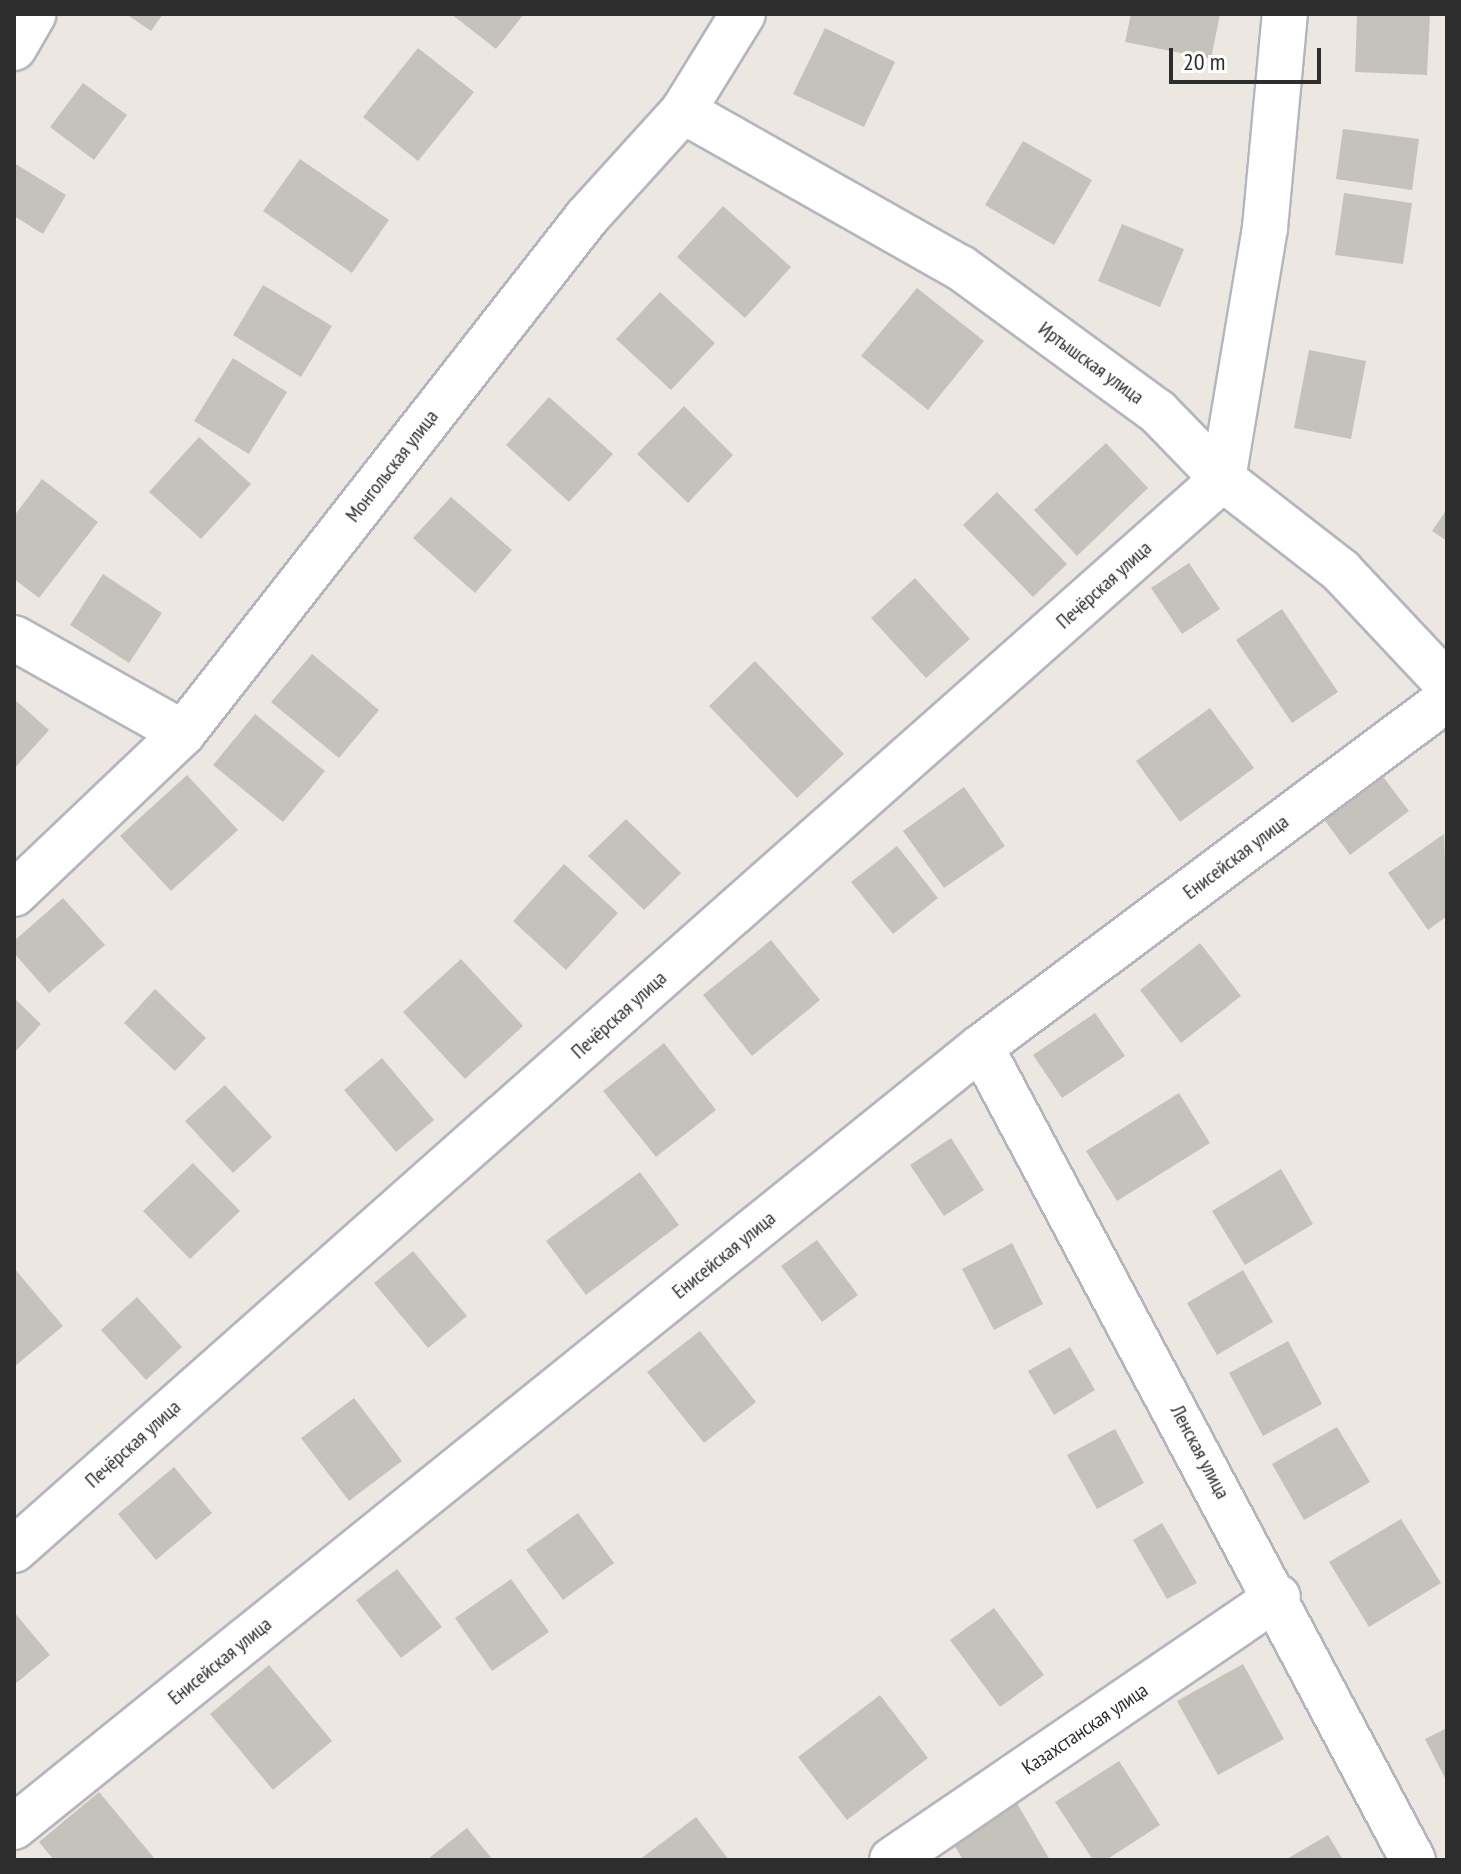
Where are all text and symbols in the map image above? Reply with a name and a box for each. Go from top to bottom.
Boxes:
scale bar [1173,32,1325,82]
text: 20 m [1183,46,1225,77]
street label: Иртышская улица [1034,317,1148,409]
street label: Монгольская улица [341,405,443,527]
street label: Печёрская улица [1052,536,1156,634]
street label: Енисейская улица [1179,810,1293,904]
street label: Печёрская улица [567,966,671,1064]
street label: Енисейская улица [668,1206,780,1304]
street label: Печёрская улица [81,1395,185,1493]
street label: Ленская улица [1165,1401,1235,1503]
street label: Енисейская улица [164,1612,276,1710]
street label: Казахстанская улица [1017,1678,1153,1780]

